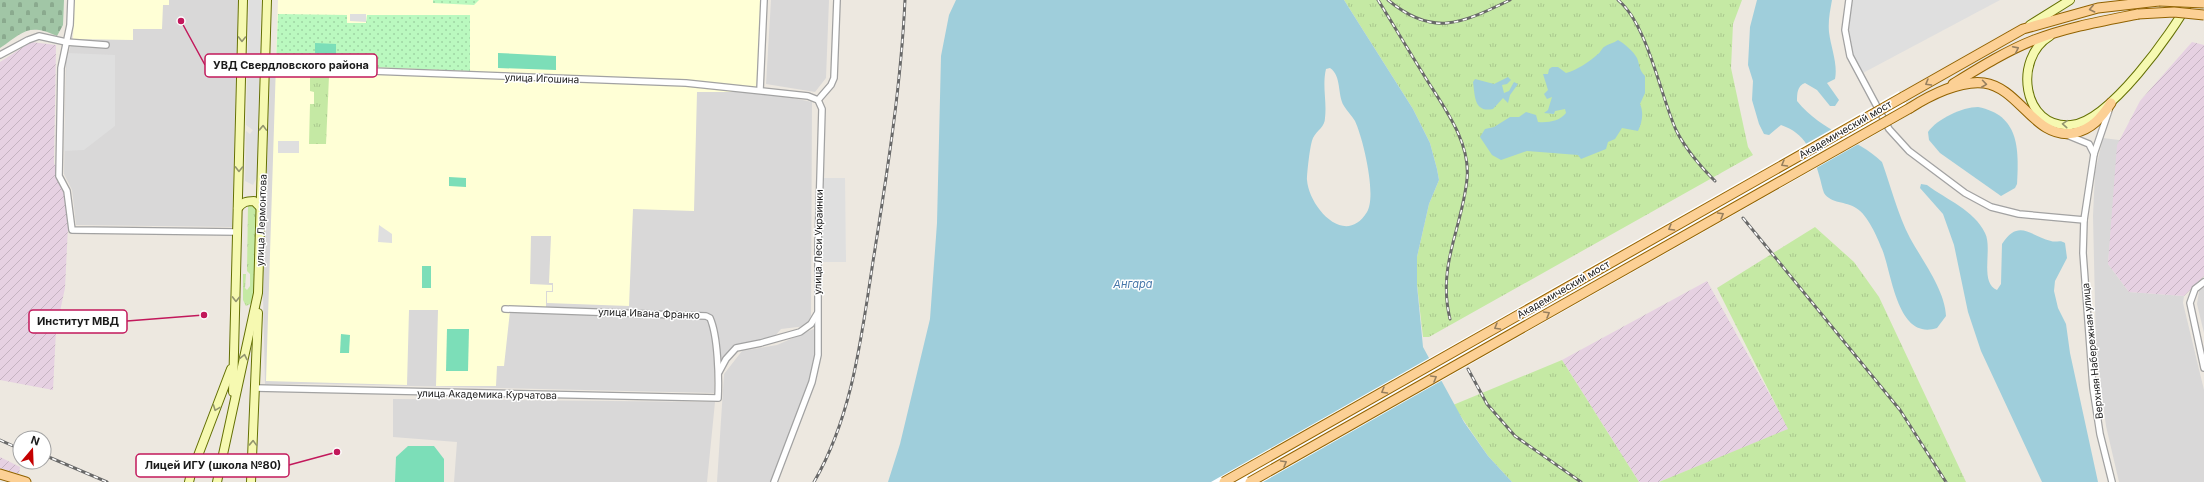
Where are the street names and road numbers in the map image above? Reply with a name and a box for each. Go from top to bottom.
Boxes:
street label: улица Игошина [505,71,579,85]
street label: Академический мост [1796,97,1894,160]
street label: улица Лермонтова [253,174,269,266]
street label: улица Леси Украинки [811,189,825,295]
street label: Академический мост [1514,257,1612,320]
street label: Верхняя Набережная улица [2079,283,2105,419]
street label: улица Ивана Франко [598,305,700,321]
street label: улица Академика Курчатова [417,387,557,401]

